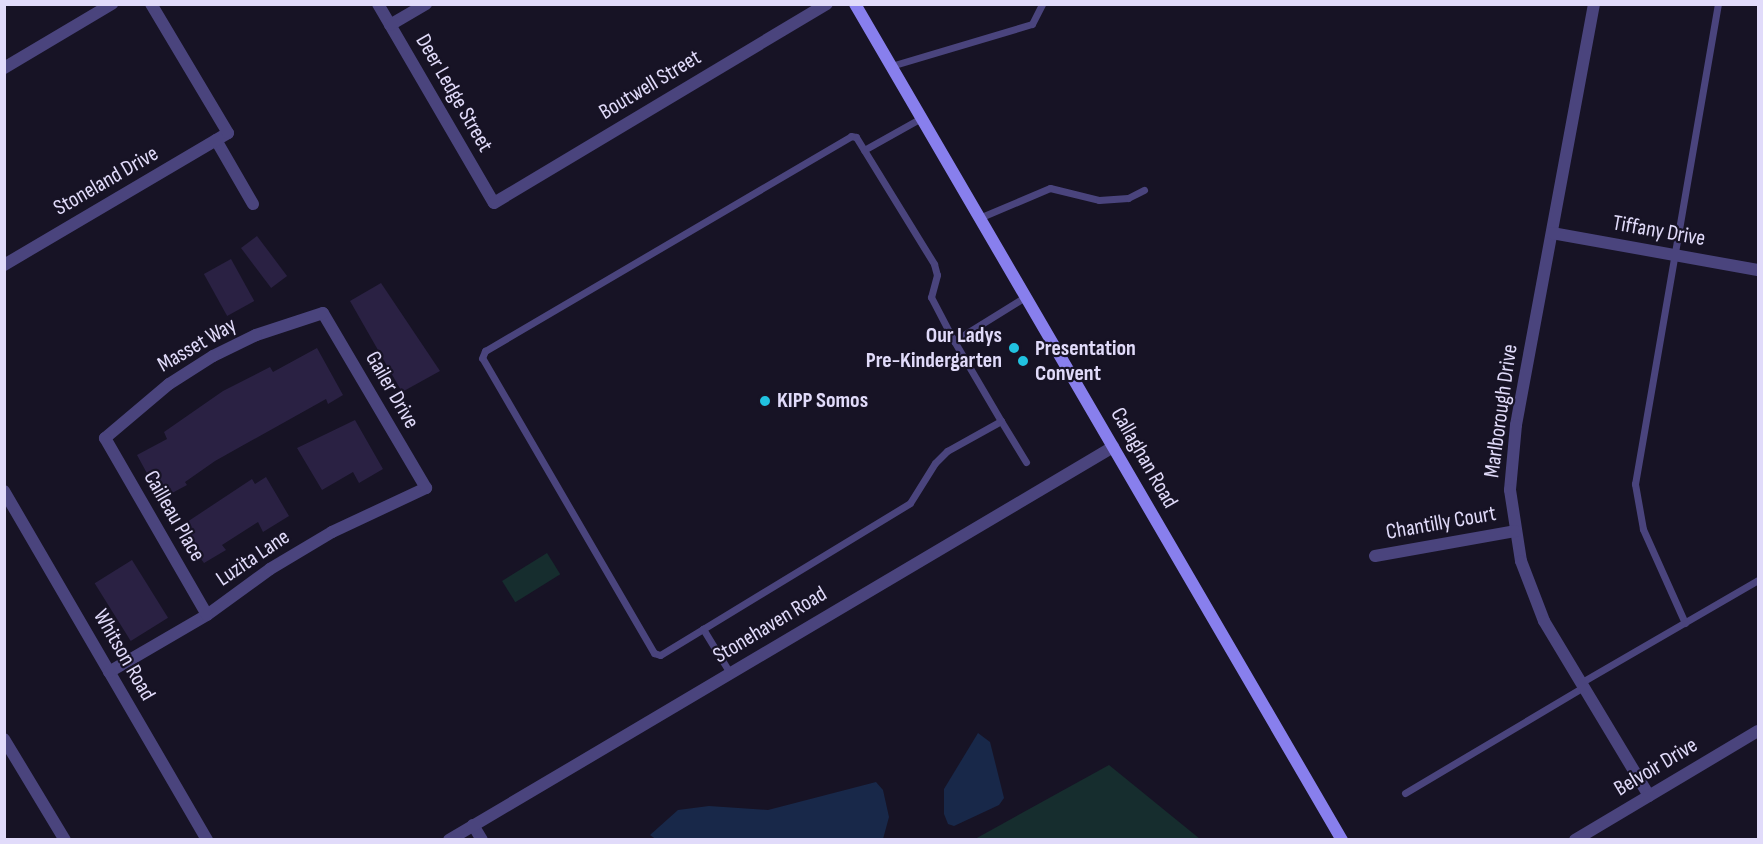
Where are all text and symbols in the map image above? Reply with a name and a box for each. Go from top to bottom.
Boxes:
street label: Deer Ledge Street [410,29,498,157]
street label: Boutwell Street [594,44,706,126]
street label: Stoneland Drive [49,140,163,222]
street label: Tiffany Drive [1611,210,1707,252]
street label: Masset Way [153,312,241,378]
place label: Our Ladys Pre-Kindergarten [866,322,1002,374]
place label: Presentation Convent [1035,335,1136,386]
marker: Our Ladys Pre-Kindergarten [1007,341,1021,355]
street label: Marlborough Drive [1479,343,1523,479]
street label: Gailer Drive [359,347,425,433]
marker: Presentation Convent [1016,354,1030,368]
place label: KIPP Somos [777,388,868,414]
marker: KIPP Somos [758,394,772,408]
street label: Callaghan Road [1105,403,1183,513]
street label: Cailleau Place [137,466,211,566]
street label: Chantilly Court [1384,500,1498,546]
street label: Luzita Lane [211,524,295,592]
street label: Stonehaven Road [708,581,832,669]
street label: Whitson Road [87,605,161,705]
street label: Belvoir Drive [1610,732,1702,802]

